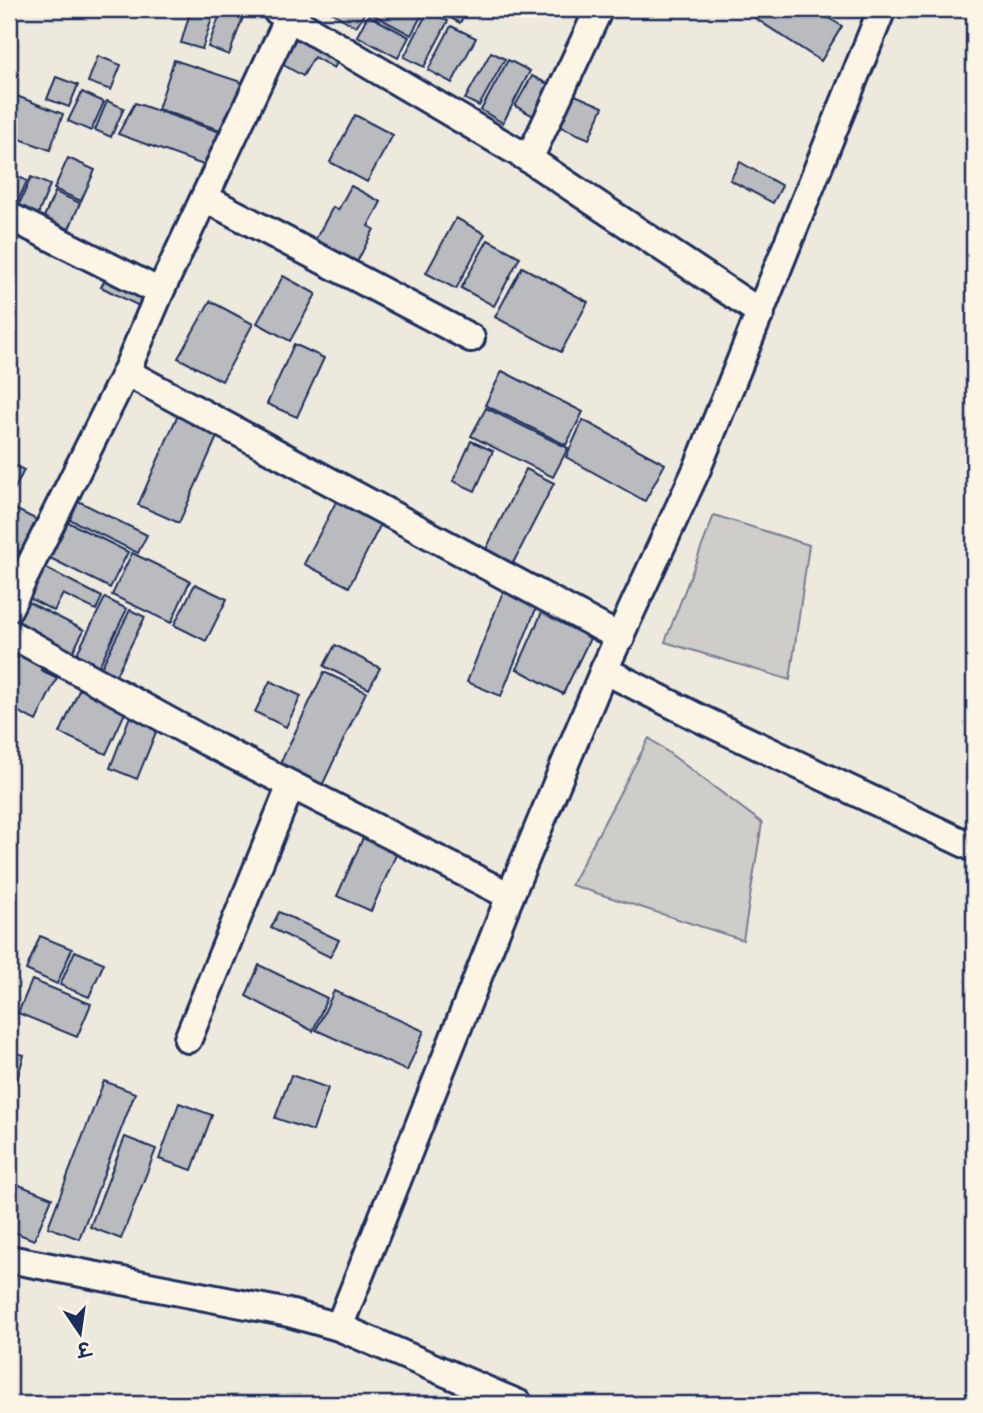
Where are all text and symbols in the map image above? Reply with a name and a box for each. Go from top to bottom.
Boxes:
north arrow [46,1298,116,1368]
text: उ [72,1335,95,1364]

